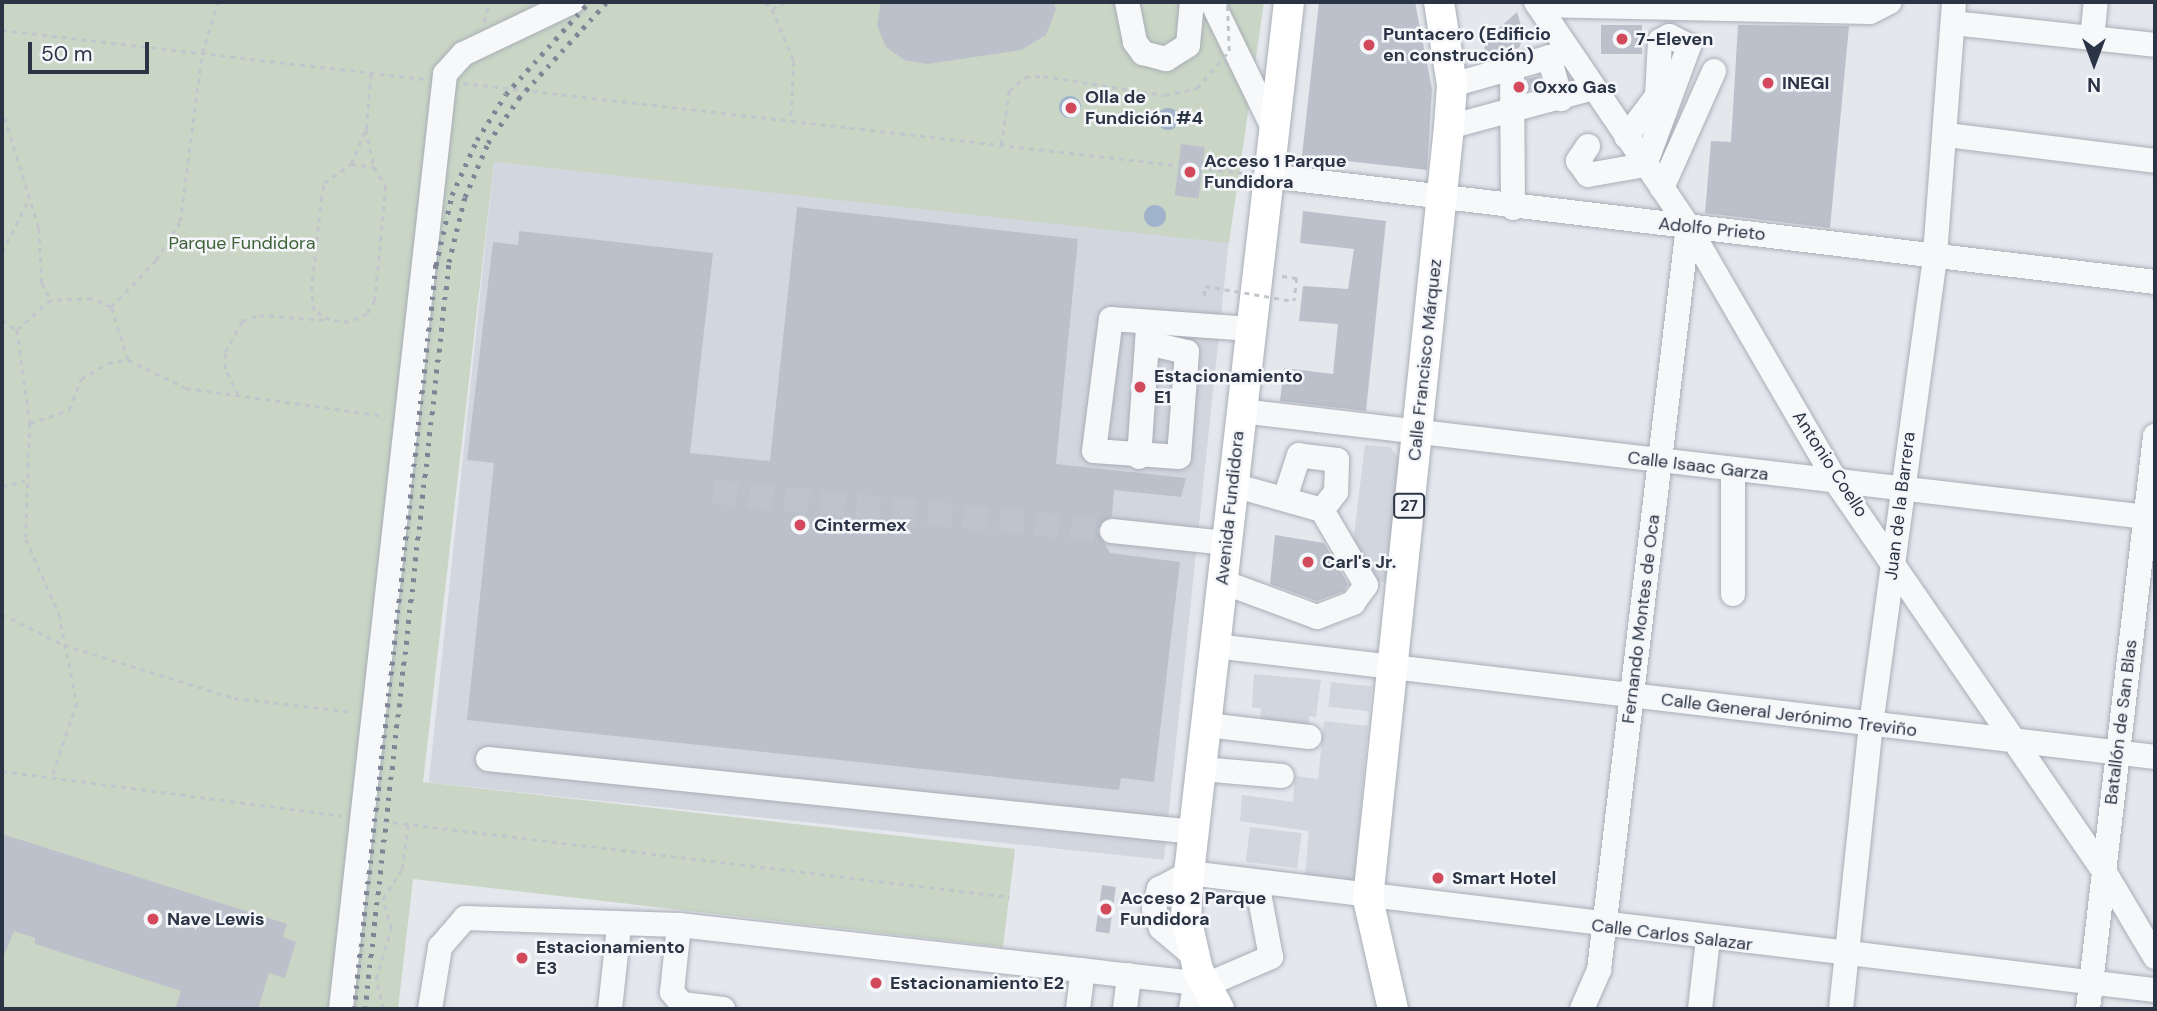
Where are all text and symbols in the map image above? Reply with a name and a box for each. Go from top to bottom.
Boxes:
place label: Puntacero (Edificio en construcción) [1383,24,1551,66]
scale bar [32,28,152,72]
place label: 7-Eleven [1636,28,1713,50]
north arrow [2059,28,2129,98]
marker: 7-Eleven [1614,31,1630,47]
marker: Puntacero (Edificio en construcción) [1361,37,1377,53]
text: 50 m [41,40,92,68]
place label: INEGI [1782,72,1829,94]
text: N [2087,72,2101,97]
marker: INEGI [1760,75,1776,91]
place label: Oxxo Gas [1533,76,1617,98]
marker: Oxxo Gas [1511,79,1527,95]
place label: Olla de Fundición #4 [1085,87,1203,130]
marker: Olla de Fundición #4 [1063,100,1079,116]
place label: Acceso 1 Parque Fundidora [1204,151,1347,194]
marker: Acceso 1 Parque Fundidora [1182,164,1198,180]
street label: Adolfo Prieto [1657,213,1767,245]
park label: Parque Fundidora [168,232,316,254]
street label: Calle Francisco Márquez [1404,258,1446,462]
place label: Estacionamiento E1 [1154,366,1303,408]
marker: Estacionamiento E1 [1132,379,1148,395]
street label: Antonio Coello [1788,407,1872,521]
street label: Avenida Fundidora [1211,430,1249,586]
street label: Juan de la Barrera [1880,431,1920,581]
street label: Calle Isaac Garza [1626,447,1770,485]
road number: 27 [1392,494,1426,519]
street label: Fernando Montes de Oca [1617,513,1665,725]
place label: Cintermex [814,514,906,536]
marker: Cintermex [792,517,808,533]
place label: Carl's Jr. [1322,551,1396,573]
marker: Carl's Jr. [1300,554,1316,570]
street label: Batallón de San Blas [2100,638,2142,806]
street label: Calle General Jerónimo Treviño [1660,689,1918,741]
place label: Smart Hotel [1452,867,1556,889]
marker: Smart Hotel [1430,870,1446,886]
place label: Acceso 2 Parque Fundidora [1120,888,1266,930]
marker: Acceso 2 Parque Fundidora [1098,901,1114,917]
place label: Nave Lewis [167,908,265,930]
marker: Nave Lewis [145,911,161,927]
street label: Calle Carlos Salazar [1590,914,1754,956]
place label: Estacionamiento E3 [536,937,685,979]
marker: Estacionamiento E3 [514,950,530,966]
place label: Estacionamiento E2 [890,972,1064,994]
marker: Estacionamiento E2 [868,975,884,991]

